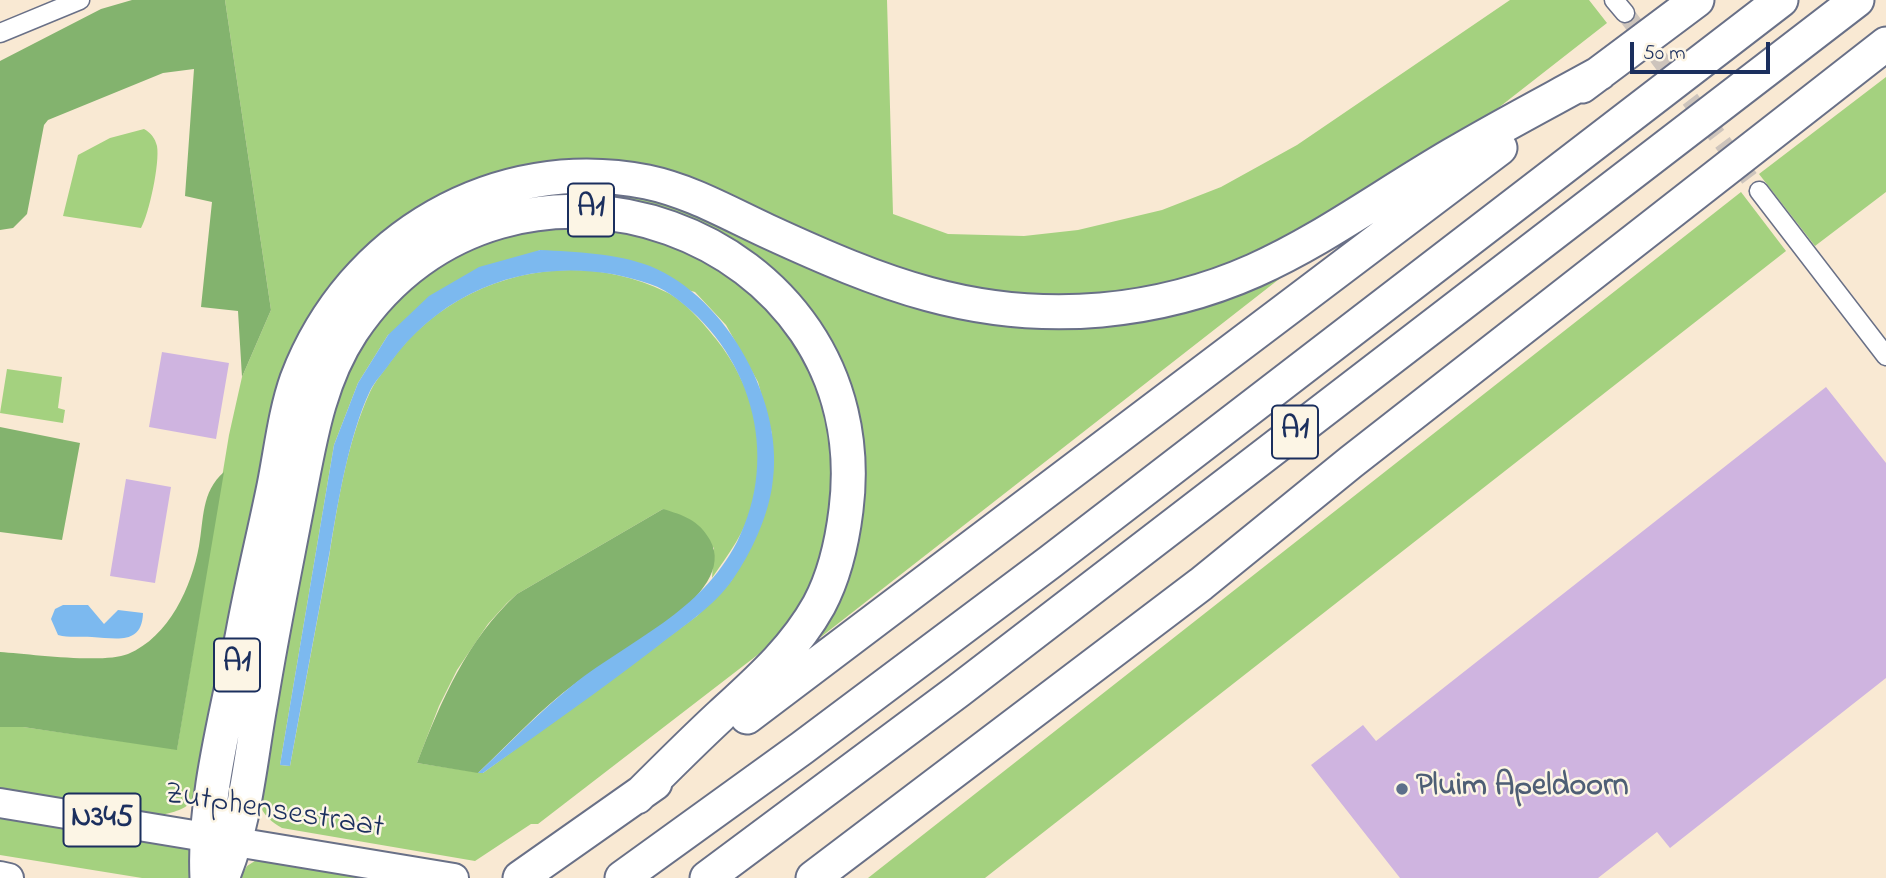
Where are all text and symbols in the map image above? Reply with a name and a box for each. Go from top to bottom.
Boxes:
scale bar [1634,28,1774,72]
text: 50 m [1643,39,1686,69]
road number: A1 [568,184,614,236]
road number: A1 [1272,406,1318,458]
road number: A1 [214,638,260,692]
place label: Pluim Apeldoorn [1416,770,1629,808]
street label: Zutphensestraat [161,777,387,849]
marker: Pluim Apeldoorn [1394,781,1410,797]
road number: N345 [64,793,140,846]

